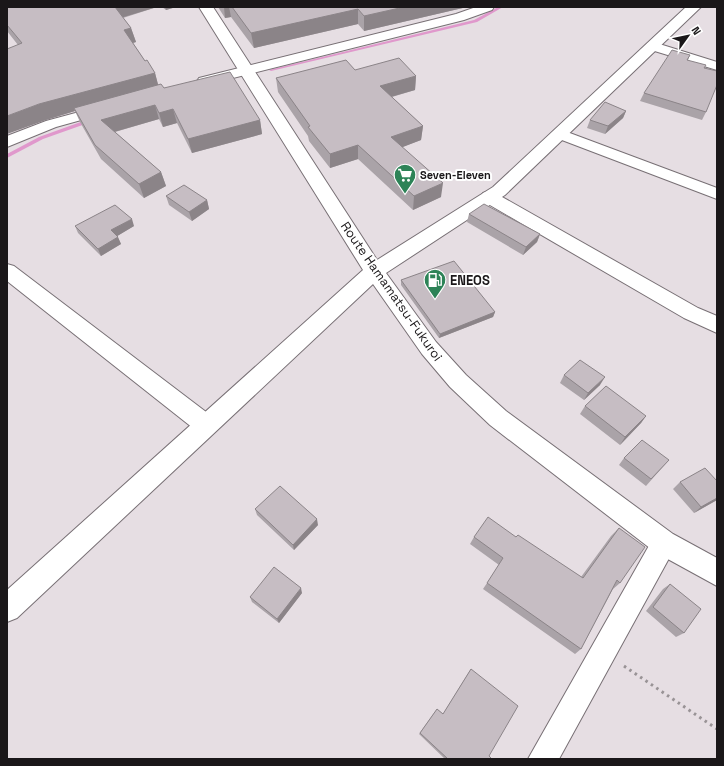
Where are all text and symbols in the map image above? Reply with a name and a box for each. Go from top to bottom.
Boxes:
north arrow [668,16,708,56]
text: N [689,24,704,37]
supermarket icon: Seven-Eleven [392,162,418,195]
place label: Seven-Eleven [420,168,491,182]
street label: Route Hamamatsu-Fukuroi [337,218,446,364]
fuel station icon: ENEOS [422,267,448,300]
place label: ENEOS [450,272,490,289]

